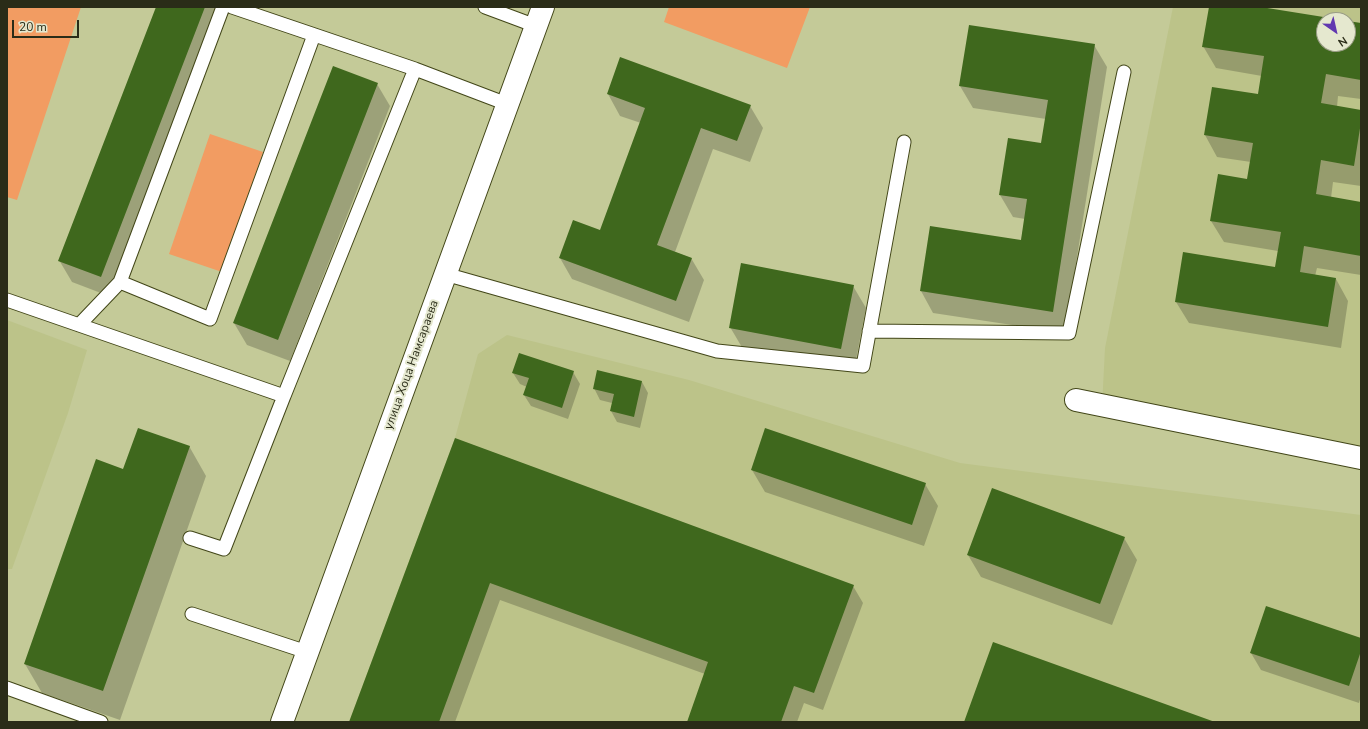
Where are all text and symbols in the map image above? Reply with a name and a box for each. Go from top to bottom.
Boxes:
scale bar [14,12,81,38]
north arrow [1316,12,1356,52]
text: 20 m [19,19,47,35]
text: N [1335,33,1350,50]
street label: улица Хоца Намсараева [382,298,442,432]

